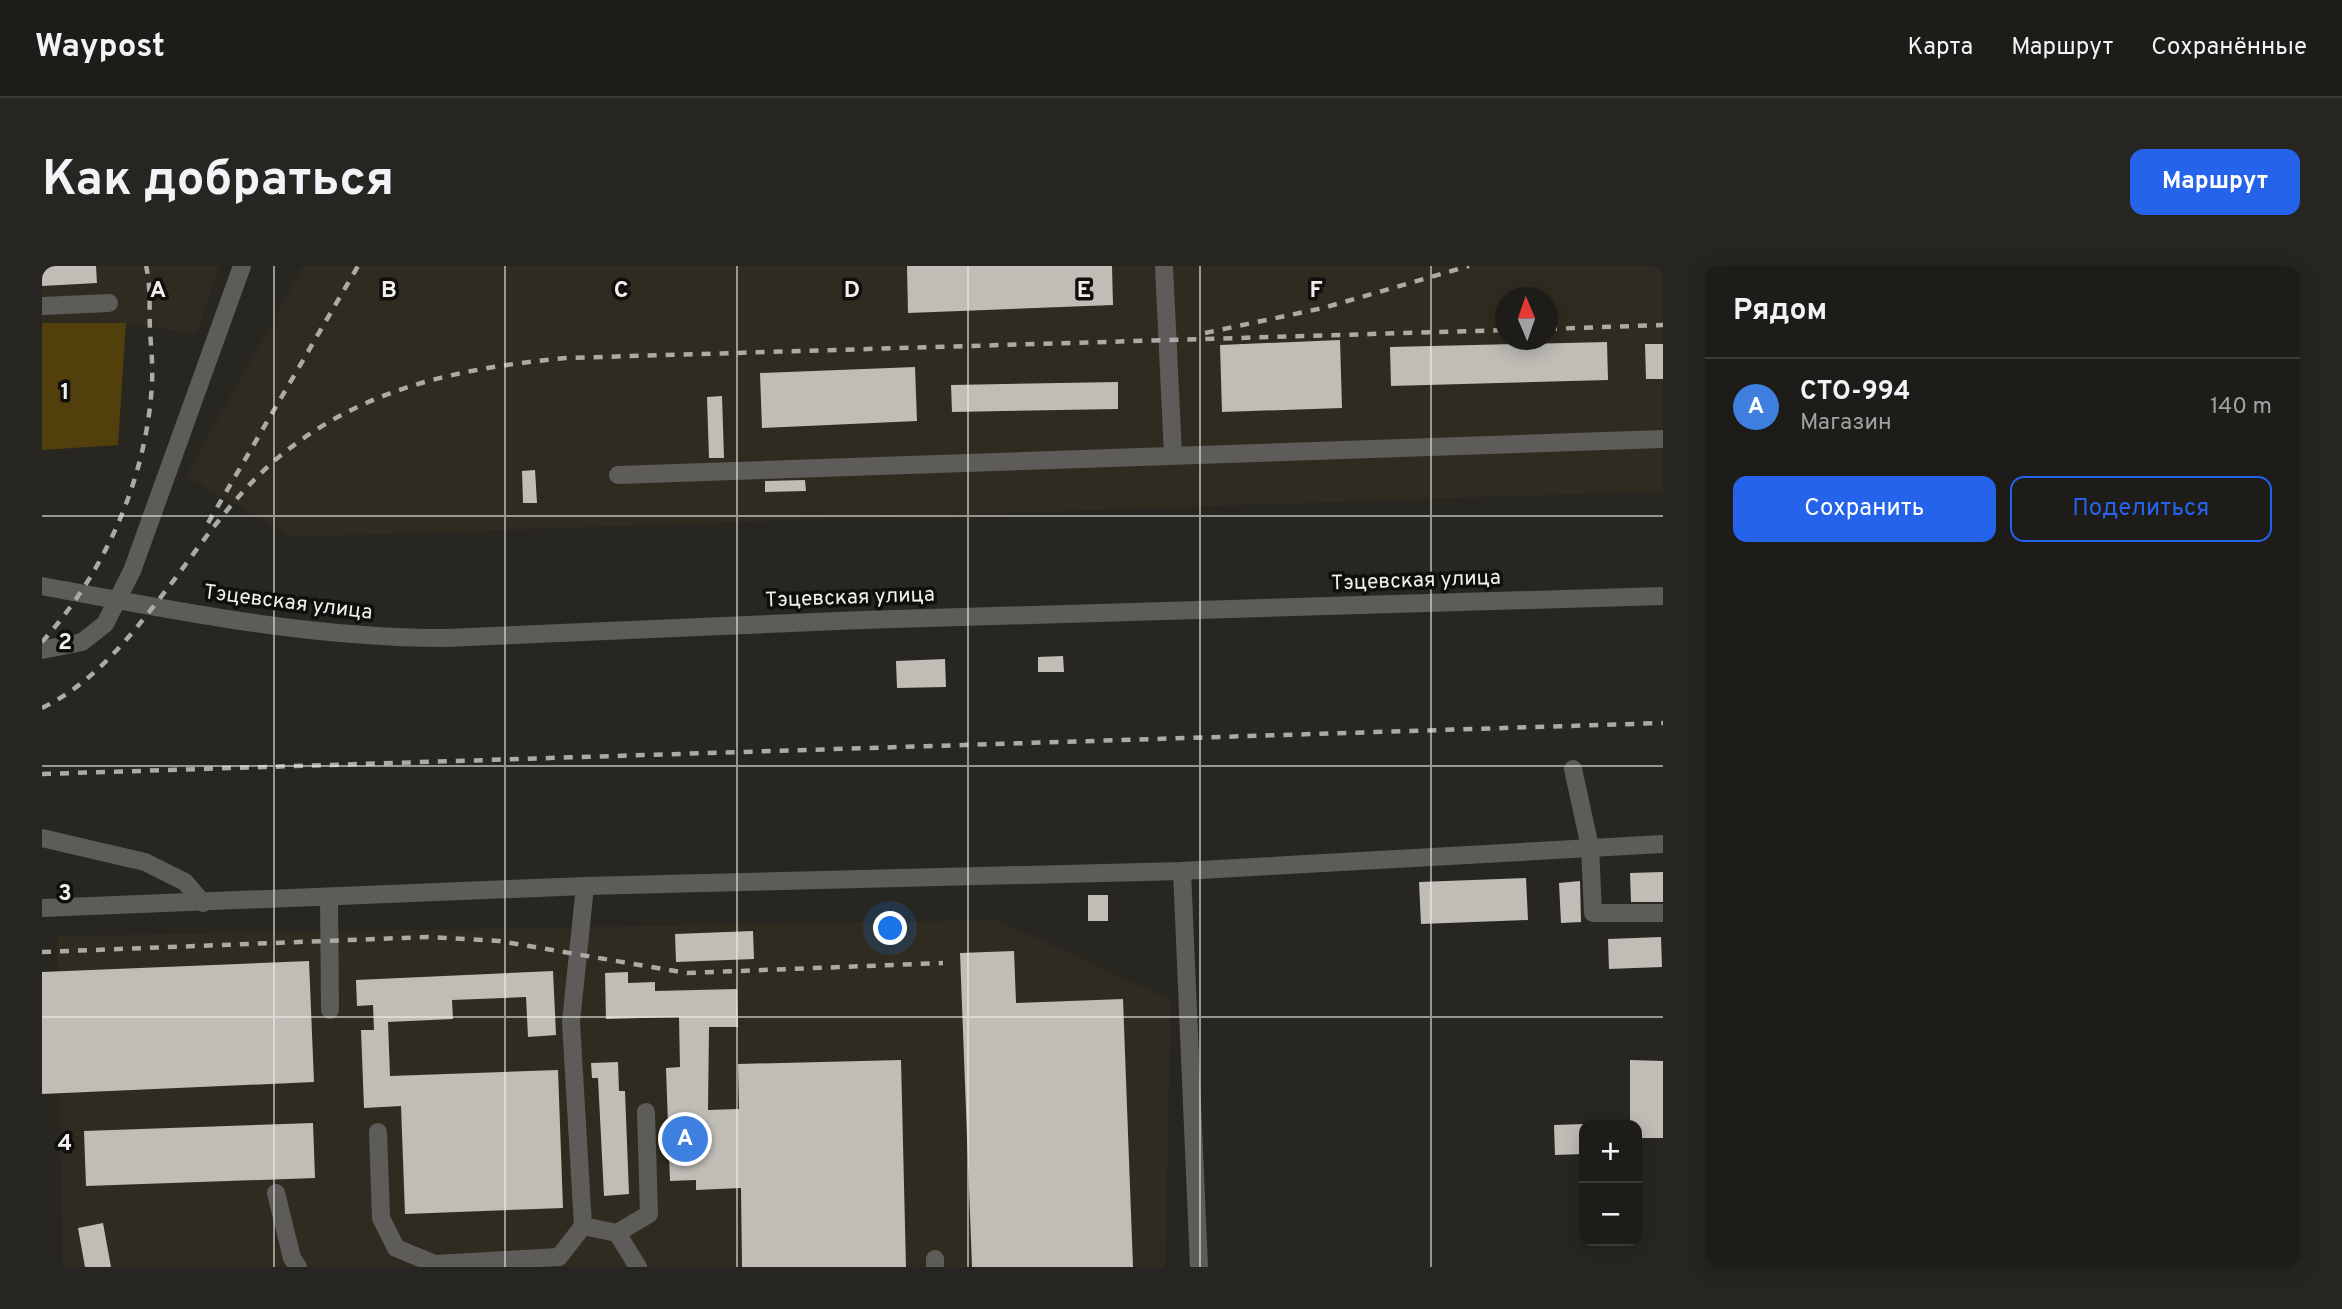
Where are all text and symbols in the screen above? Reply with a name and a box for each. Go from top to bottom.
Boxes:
text: Waypost [35,27,165,69]
text: Карта [1907,33,1973,63]
text: Маршрут [2011,33,2113,63]
text: Сохранённые [2151,33,2307,63]
button: Маршрут [2130,149,2300,215]
text: Как добраться [42,151,394,213]
text: A [150,277,166,306]
text: B [381,277,397,306]
text: C [614,277,628,306]
text: D [844,277,860,306]
text: E [1077,277,1091,306]
text: F [1309,277,1323,306]
north arrow [1495,287,1558,350]
text: Рядом [1733,293,1827,330]
text: СТО-994 [1800,376,1910,409]
text: 1 [60,379,70,408]
text: A [1748,393,1764,422]
text: 140 m [2210,393,2272,422]
text: Магазин [1800,409,1892,438]
button: Сохранить [1733,476,1996,542]
button: Поделиться [2010,476,2272,542]
street label: Тэцевская улица [1331,565,1501,597]
street label: Тэцевская улица [202,579,374,627]
street label: Тэцевская улица [765,582,935,614]
text: 2 [58,629,72,658]
text: 3 [58,880,72,909]
your location [873,911,907,945]
pin: A [662,1113,708,1165]
map controls [1579,1120,1642,1246]
button: + [1579,1120,1642,1183]
text: 4 [58,1130,72,1159]
button: − [1579,1183,1642,1246]

